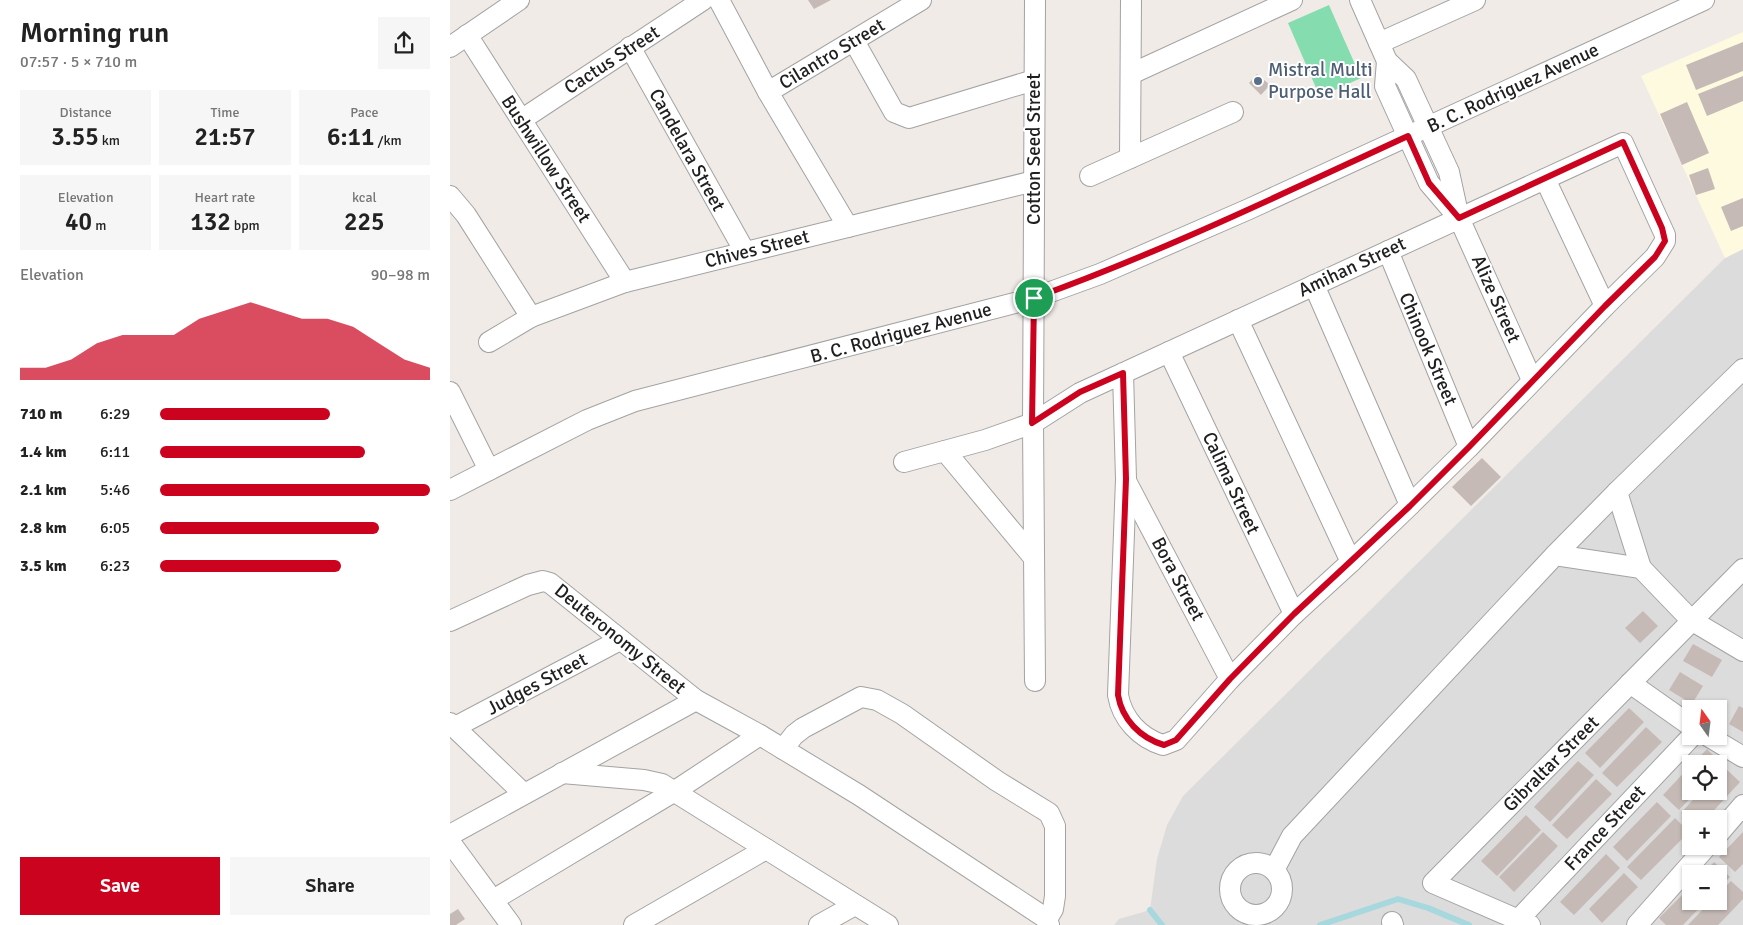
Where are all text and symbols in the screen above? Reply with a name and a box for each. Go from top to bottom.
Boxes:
street label: Cilantro Street [775,13,890,95]
text: Morning run [20,16,169,50]
button: share [378,17,430,69]
street label: Cactus Street [560,20,664,100]
street label: B. C. Rodriguez Avenue [1423,38,1603,138]
text: 07:57 · 5 × 710 m [20,52,137,72]
place label: Mistral Multi Purpose Hall [1268,58,1373,104]
street label: Cotton Seed Street [1022,73,1046,225]
marker: Mistral Multi Purpose Hall [1252,75,1264,87]
street label: Candelara Street [643,85,731,216]
street label: Bushwillow Street [496,91,596,228]
text: Distance [60,104,112,121]
text: Time [211,104,239,121]
text: Pace [350,104,378,121]
text: 3.55 [51,121,99,152]
text: 21:57 [194,121,256,152]
text: 6:11 [327,121,375,152]
text: km [99,132,120,149]
text: /km [375,132,402,149]
text: Elevation [58,189,114,206]
text: Heart rate [195,189,255,206]
text: kcal [352,189,377,206]
text: 40 [65,206,92,237]
text: 132 [190,206,231,237]
text: 225 [344,206,385,237]
text: m [92,217,106,234]
text: bpm [231,217,260,234]
street label: Chives Street [702,224,812,274]
street label: Amihan Street [1294,231,1410,302]
street label: Alize Street [1466,251,1526,347]
text: Elevation [20,265,84,285]
text: 90–98 m [371,265,430,285]
pin [1013,277,1055,319]
icon: arrive [1020,284,1048,312]
street label: Chinook Street [1393,289,1463,409]
street label: B. C. Rodriguez Avenue [808,297,994,369]
text: 710 m [20,404,62,424]
text: 6:29 [100,404,130,424]
street label: Calima Street [1197,428,1265,538]
text: 1.4 km [20,442,67,462]
text: 6:11 [100,442,130,462]
text: 2.1 km [20,480,67,500]
text: 5:46 [100,480,130,500]
text: 2.8 km [20,518,67,538]
text: 6:05 [100,518,130,538]
street label: Bora Street [1146,533,1210,625]
text: 3.5 km [20,556,67,576]
text: 6:23 [100,556,130,576]
street label: Deuteronomy Street [549,579,691,700]
street label: Judges Street [483,647,592,721]
north arrow [1682,700,1728,745]
map controls [1682,700,1727,910]
street label: Gibraltar Street [1498,711,1604,817]
button: locate [1682,755,1727,800]
street label: France Street [1559,780,1651,876]
button: + [1682,810,1727,855]
button: Save [20,857,220,915]
button: Share [230,857,430,915]
button: − [1682,865,1727,910]

